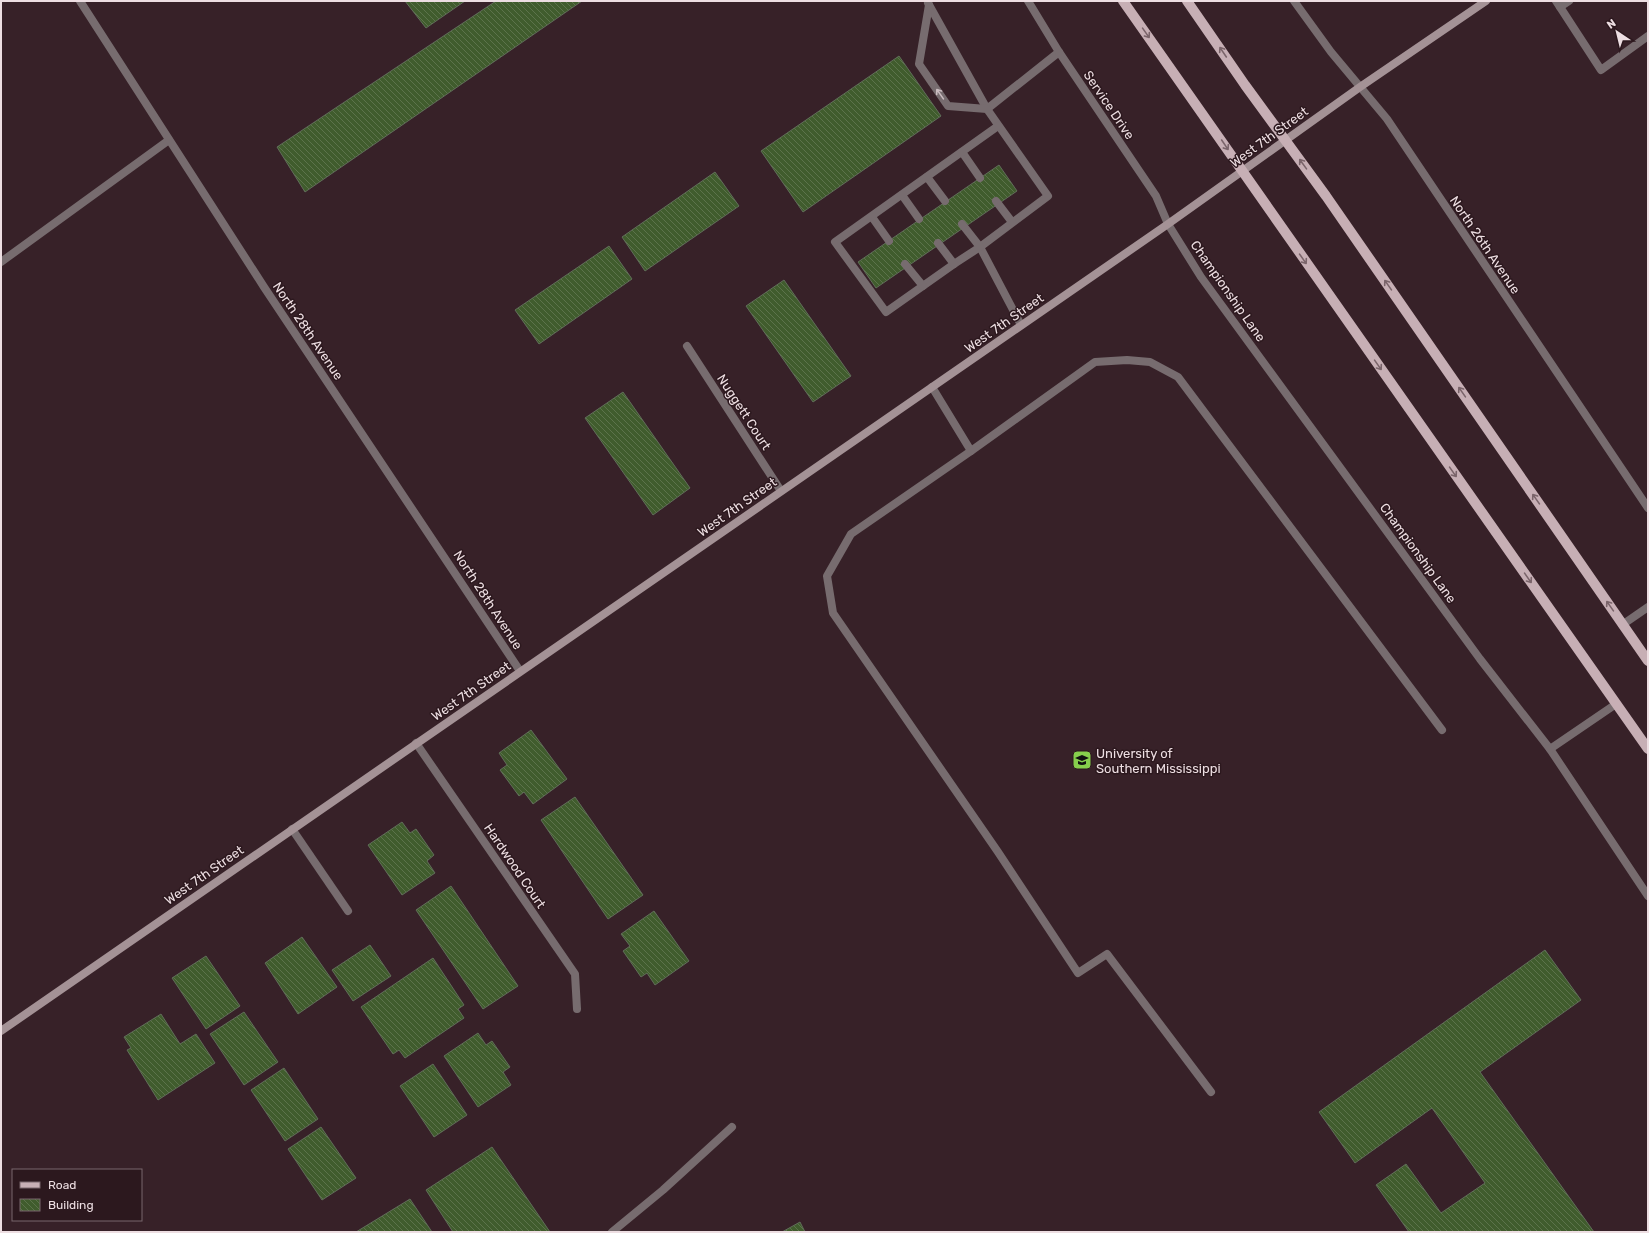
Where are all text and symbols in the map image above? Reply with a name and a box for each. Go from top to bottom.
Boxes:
north arrow [1597,12,1637,52]
text: N [1605,17,1619,32]
one-way arrow [1142,27,1150,38]
one-way arrow [1218,47,1227,58]
street label: Service Drive [1081,68,1137,142]
one-way arrow [936,89,944,100]
street label: West 7th Street [1227,104,1311,170]
one-way arrow [1221,140,1229,151]
one-way arrow [1299,159,1307,170]
street label: North 26th Avenue [1447,193,1523,297]
street label: Championship Lane [1187,238,1269,344]
one-way arrow [1299,253,1307,264]
street label: North 28th Avenue [270,279,346,383]
one-way arrow [1384,280,1392,291]
street label: West 7th Street [962,290,1046,356]
one-way arrow [1374,360,1382,371]
street label: Nuggett Court [713,371,774,453]
one-way arrow [1458,387,1466,398]
one-way arrow [1449,466,1457,477]
street label: West 7th Street [695,474,779,540]
one-way arrow [1532,494,1540,505]
street label: Championship Lane [1377,500,1459,606]
street label: North 28th Avenue [450,548,526,652]
one-way arrow [1524,572,1532,583]
one-way arrow [1606,601,1614,612]
street label: West 7th Street [429,658,513,724]
place label: University of Southern Mississippi [1096,746,1221,776]
school or university icon: University of Southern Mississippi [1071,749,1093,771]
street label: Hardwood Court [481,821,549,911]
street label: West 7th Street [162,842,246,908]
legend [12,1169,142,1221]
text: Road [48,1178,76,1192]
text: Building [48,1198,94,1212]

